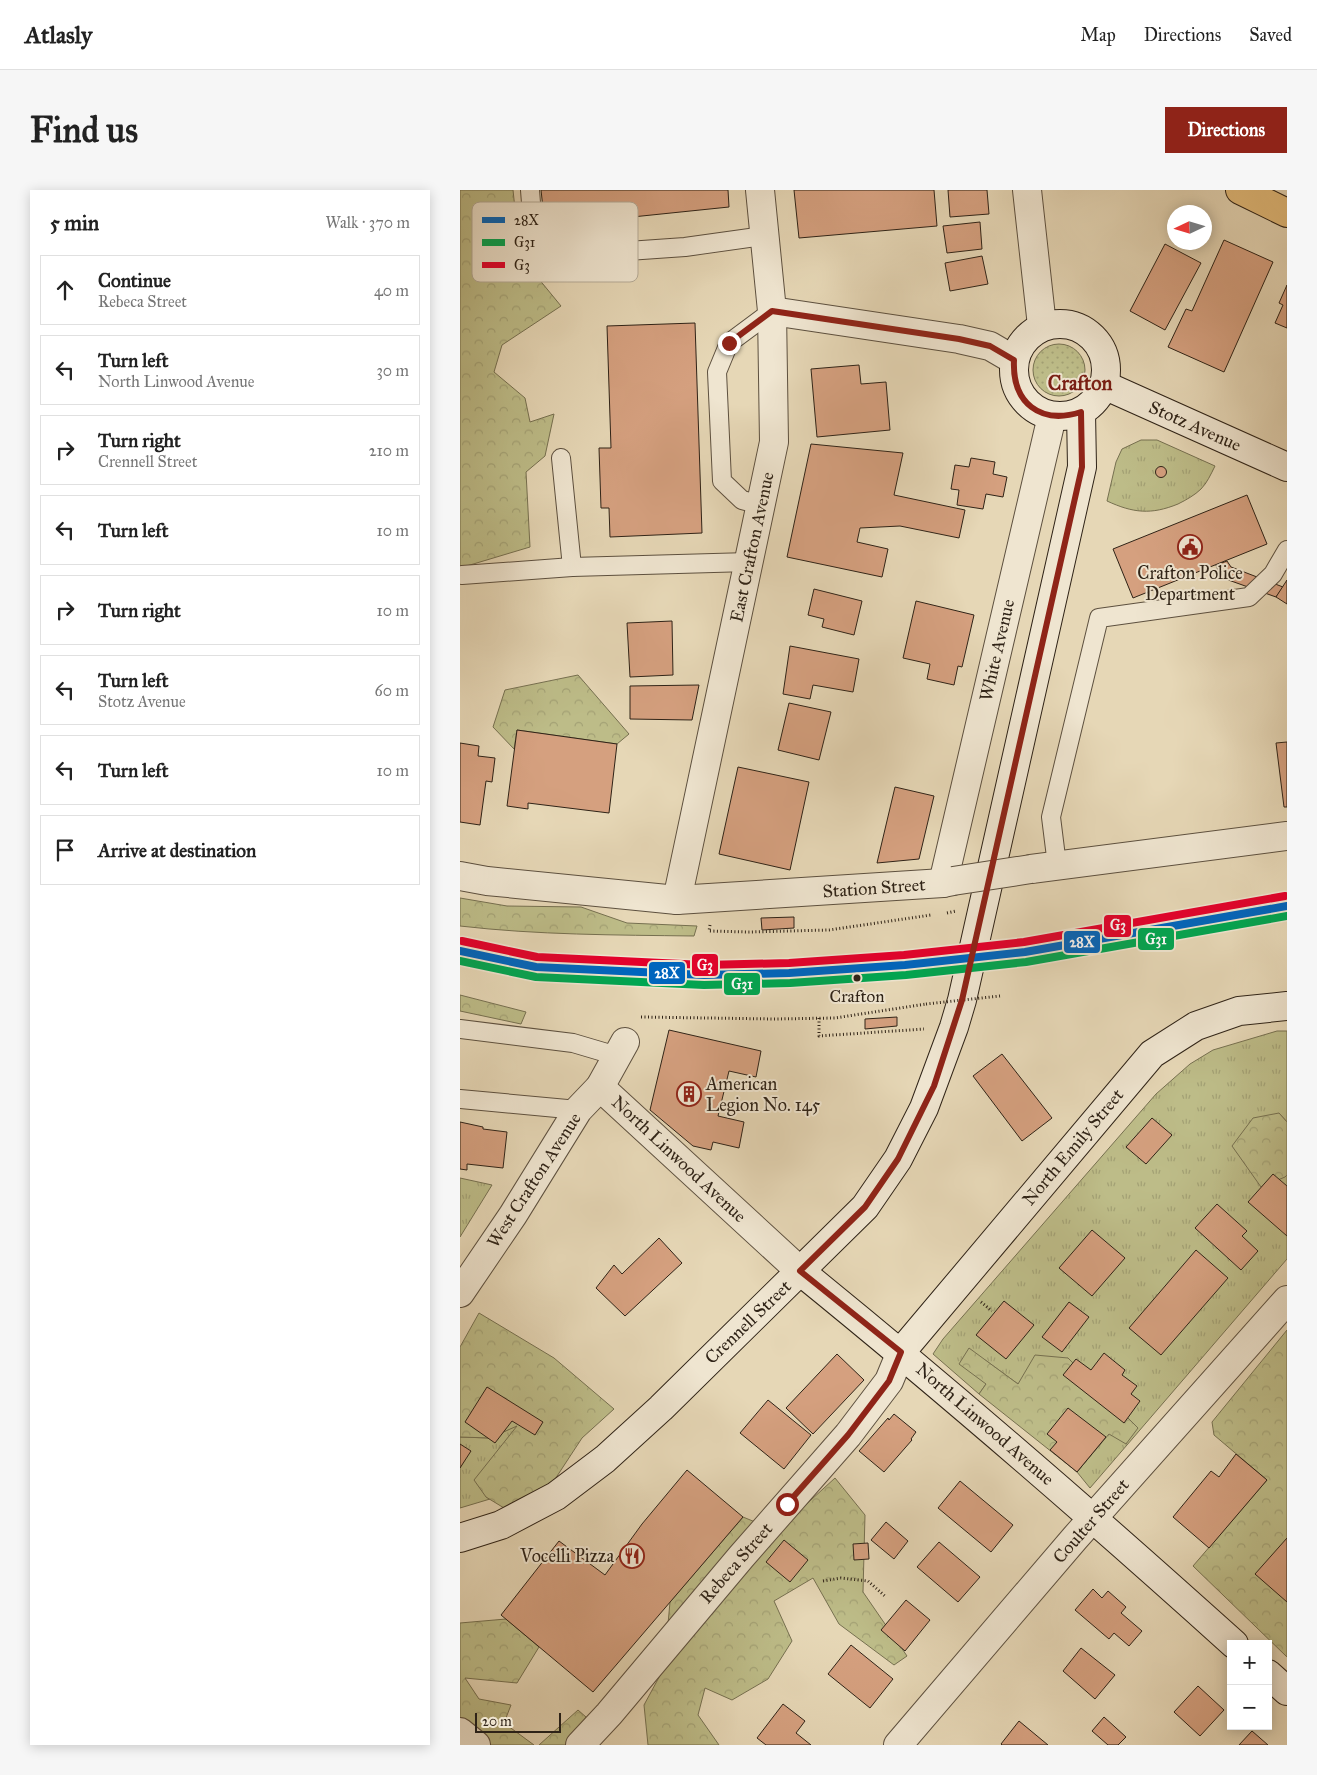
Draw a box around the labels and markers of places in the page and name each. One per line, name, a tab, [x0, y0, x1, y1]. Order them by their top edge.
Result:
public building icon: Crafton Police Department	[1177, 534, 1203, 560]
place label: Crafton Police Department	[1137, 562, 1243, 605]
marker: Crafton	[852, 973, 862, 983]
place label: Crafton	[830, 986, 884, 1007]
place label: American Legion No. 145	[705, 1073, 821, 1117]
building icon: American Legion No. 145	[676, 1081, 702, 1107]
restaurant icon: Vocelli Pizza	[619, 1543, 645, 1569]
place label: Vocelli Pizza	[519, 1545, 614, 1567]

